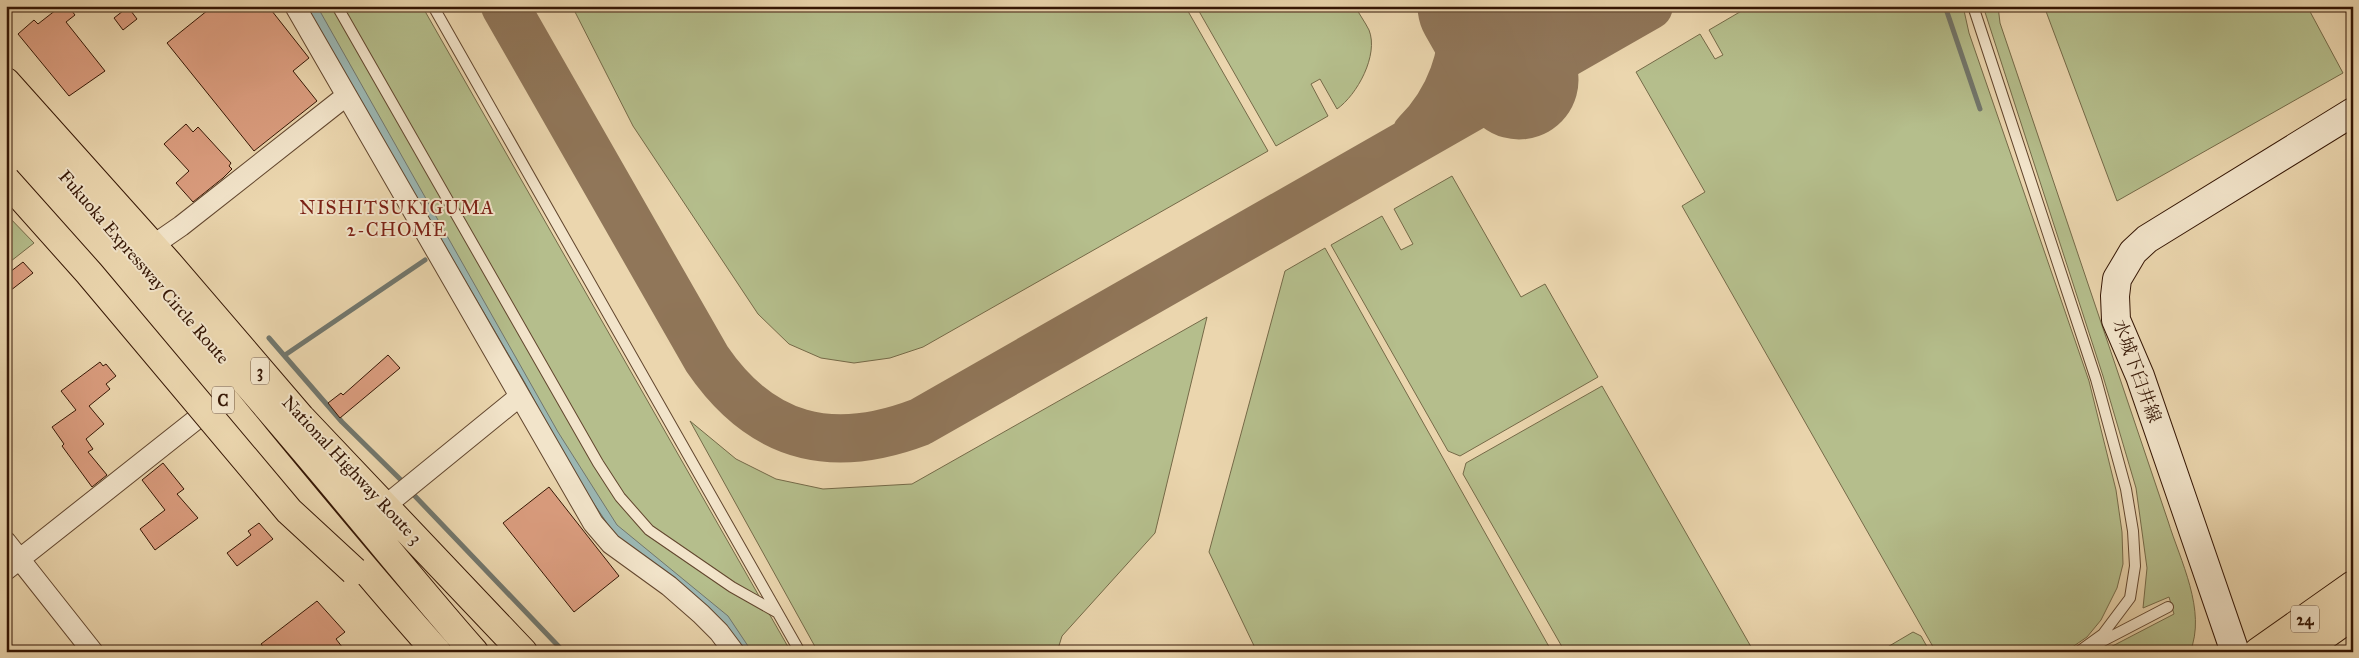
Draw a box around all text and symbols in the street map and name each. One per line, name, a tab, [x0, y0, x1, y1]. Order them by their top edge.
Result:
street label: Fukuoka Expressway Circle Route	[54, 166, 234, 368]
district label: NISHITSUKIGUMA 2-CHOME	[299, 196, 495, 241]
street label: 水城下臼井線	[2108, 316, 2166, 426]
road number: 3	[251, 358, 269, 384]
road number: C	[212, 386, 234, 414]
street label: National Highway Route 3	[277, 391, 427, 550]
road number: 24	[2291, 606, 2319, 632]

